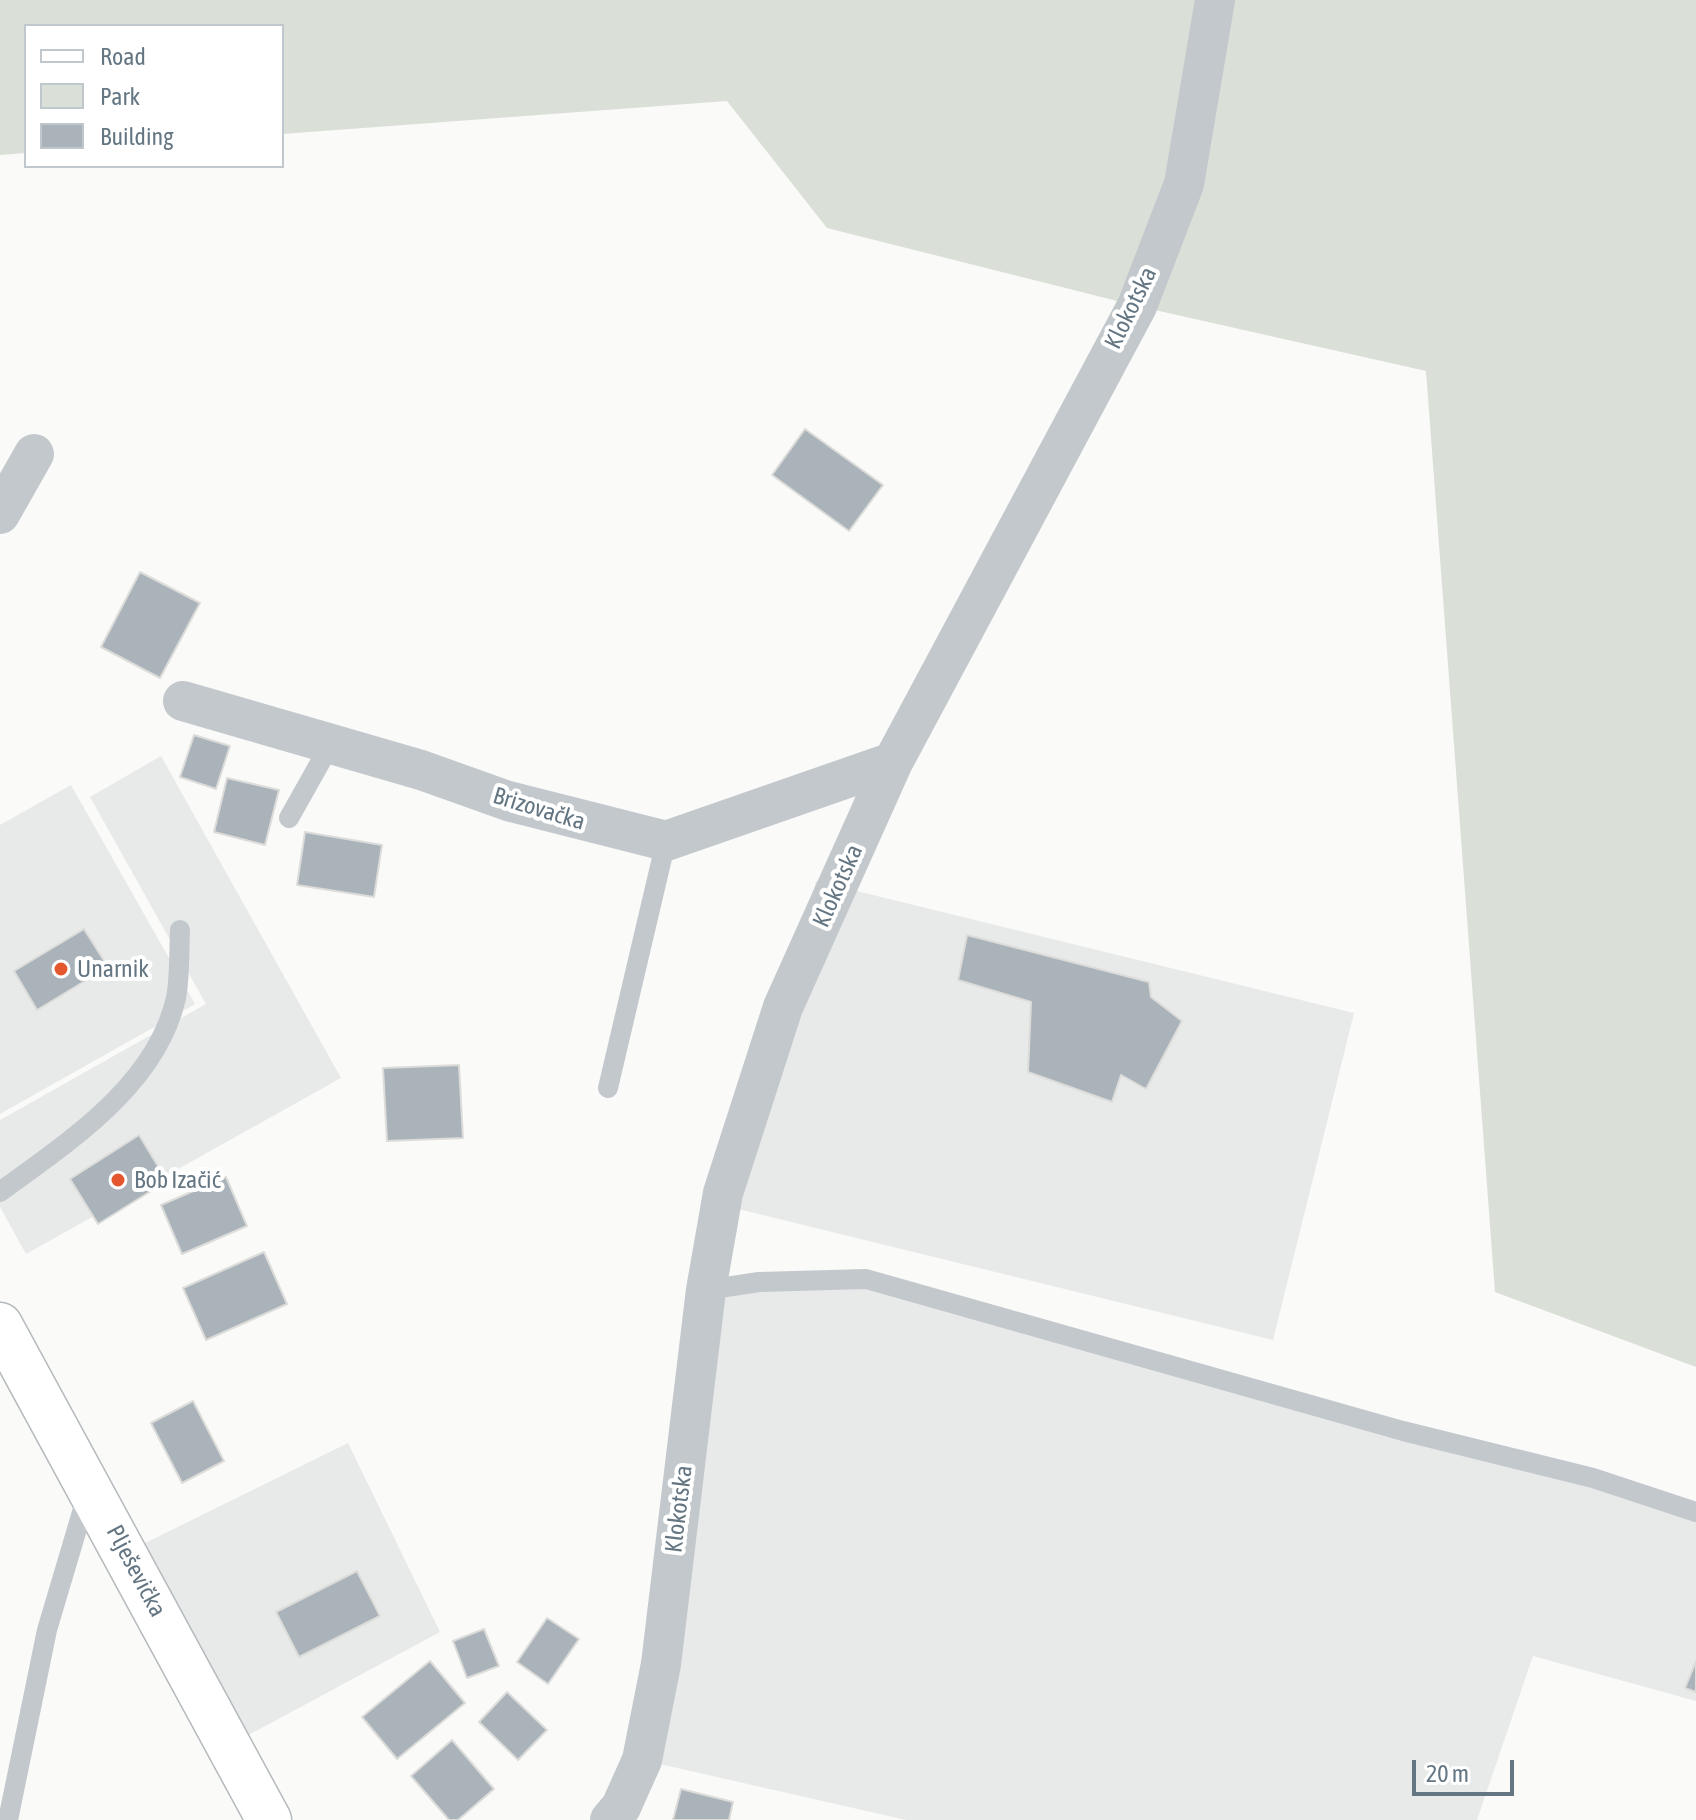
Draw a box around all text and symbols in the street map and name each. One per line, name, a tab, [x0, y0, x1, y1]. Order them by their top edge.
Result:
legend	[24, 24, 284, 168]
text: Road	[100, 43, 146, 70]
text: Park	[100, 83, 140, 110]
text: Building	[100, 123, 173, 150]
street label: Klokotska	[1099, 262, 1163, 354]
street label: Brizovačka	[489, 781, 589, 837]
street label: Klokotska	[807, 840, 869, 932]
place label: Unarnik	[77, 955, 149, 983]
marker: Unarnik	[52, 960, 70, 978]
place label: Bob Izačić	[134, 1166, 221, 1194]
marker: Bob Izačić	[109, 1171, 127, 1189]
street label: Klokotska	[659, 1464, 699, 1554]
street label: Plješevička	[100, 1520, 172, 1622]
scale bar	[1416, 1744, 1518, 1794]
text: 20 m	[1426, 1760, 1469, 1787]

